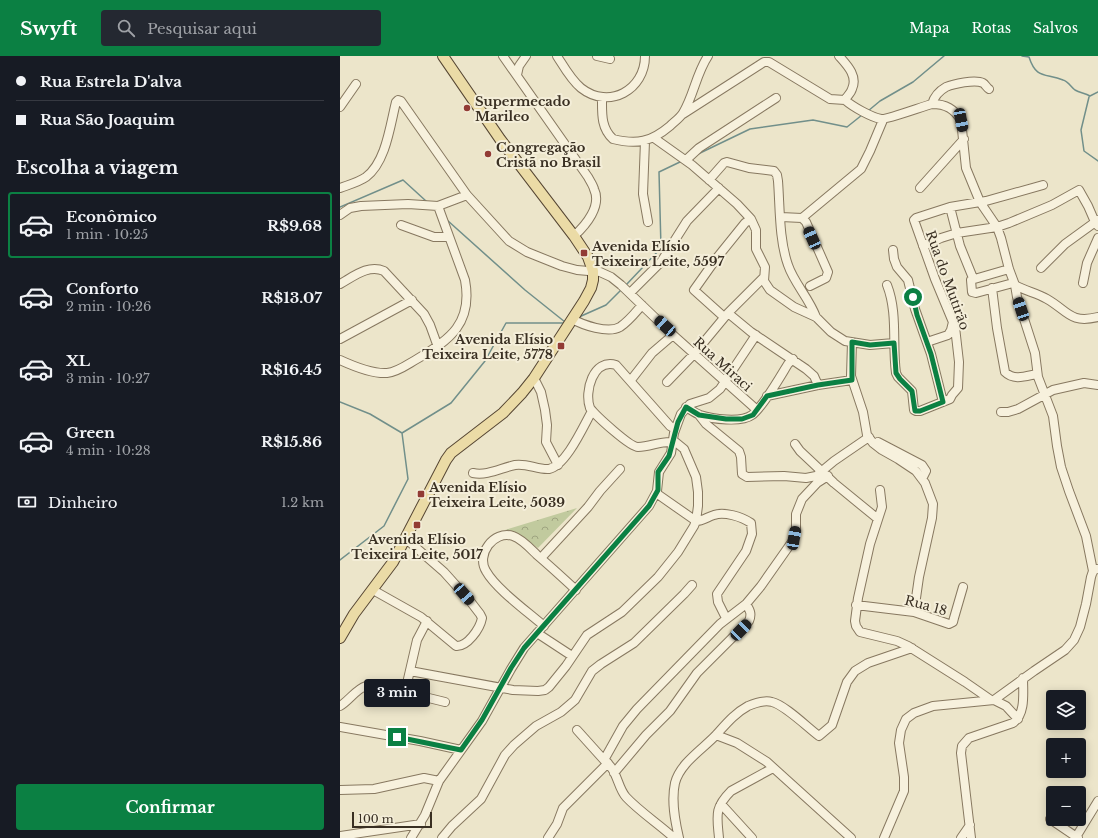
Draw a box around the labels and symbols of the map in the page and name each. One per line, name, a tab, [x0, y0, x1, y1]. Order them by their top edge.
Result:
place label: Supermecado Marileo	[475, 93, 571, 125]
marker: Supermecado Marileo	[462, 103, 472, 113]
car	[953, 107, 969, 133]
place label: Congregação Cristã no Brasil	[496, 139, 601, 171]
marker: Congregação Cristã no Brasil	[483, 149, 493, 159]
car	[802, 225, 822, 251]
street label: Rua do Mutirão	[922, 228, 973, 332]
place label: Avenida Elísio Teixeira Leite, 5597	[591, 238, 725, 270]
marker: Avenida Elísio Teixeira Leite, 5597	[579, 248, 589, 258]
route start	[904, 288, 922, 306]
car	[1012, 296, 1030, 322]
car	[652, 314, 678, 338]
place label: Avenida Elísio Teixeira Leite, 5778	[422, 331, 553, 363]
street label: Rua Miraci	[690, 334, 756, 396]
marker: Avenida Elísio Teixeira Leite, 5778	[556, 341, 566, 351]
place label: Avenida Elísio Teixeira Leite, 5039	[428, 479, 565, 511]
marker: Avenida Elísio Teixeira Leite, 5039	[416, 489, 426, 499]
marker: Avenida Elísio Teixeira Leite, 5017	[412, 520, 422, 530]
car	[786, 525, 802, 551]
place label: Avenida Elísio Teixeira Leite, 5017	[351, 531, 483, 563]
car	[452, 581, 476, 607]
street label: Rua 18	[903, 592, 949, 619]
car	[728, 617, 754, 643]
callout: 3 min	[364, 679, 430, 707]
route end	[388, 728, 406, 746]
scale bar	[352, 810, 432, 829]

